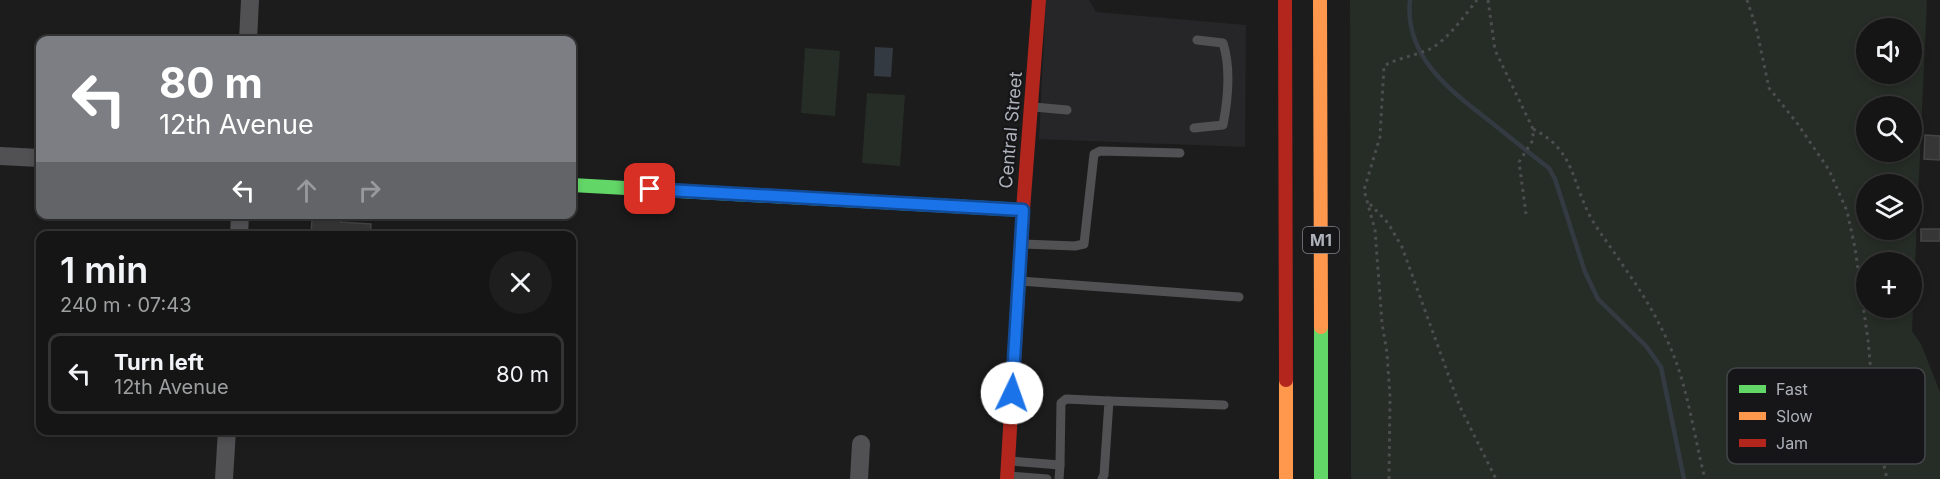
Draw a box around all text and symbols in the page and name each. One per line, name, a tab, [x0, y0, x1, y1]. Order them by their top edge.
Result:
map controls	[1856, 18, 1922, 318]
button: sound	[1856, 18, 1922, 84]
text: 80 m	[159, 57, 263, 108]
icon: left	[60, 60, 138, 138]
street label: Central Street	[995, 71, 1026, 189]
button: search	[1856, 96, 1922, 162]
text: 12th Avenue	[159, 108, 314, 141]
pin	[624, 163, 675, 214]
icon: arrive	[633, 172, 666, 205]
icon: left	[227, 174, 260, 207]
icon: ahead	[290, 174, 323, 207]
icon: right	[353, 174, 386, 207]
button: layers	[1856, 174, 1922, 240]
road number: M1	[1303, 227, 1339, 253]
text: 1 min	[60, 248, 148, 292]
button: close	[489, 251, 552, 314]
button: +	[1856, 252, 1922, 318]
text: 240 m · 07:43	[60, 293, 191, 317]
text: Turn left	[114, 349, 204, 375]
icon: left	[63, 357, 96, 390]
text: 80 m	[496, 361, 549, 387]
position arrow	[980, 361, 1044, 425]
legend	[1727, 368, 1925, 464]
text: 12th Avenue	[114, 375, 229, 399]
text: Fast	[1776, 379, 1808, 399]
text: Slow	[1776, 406, 1813, 426]
text: Jam	[1776, 433, 1808, 453]

